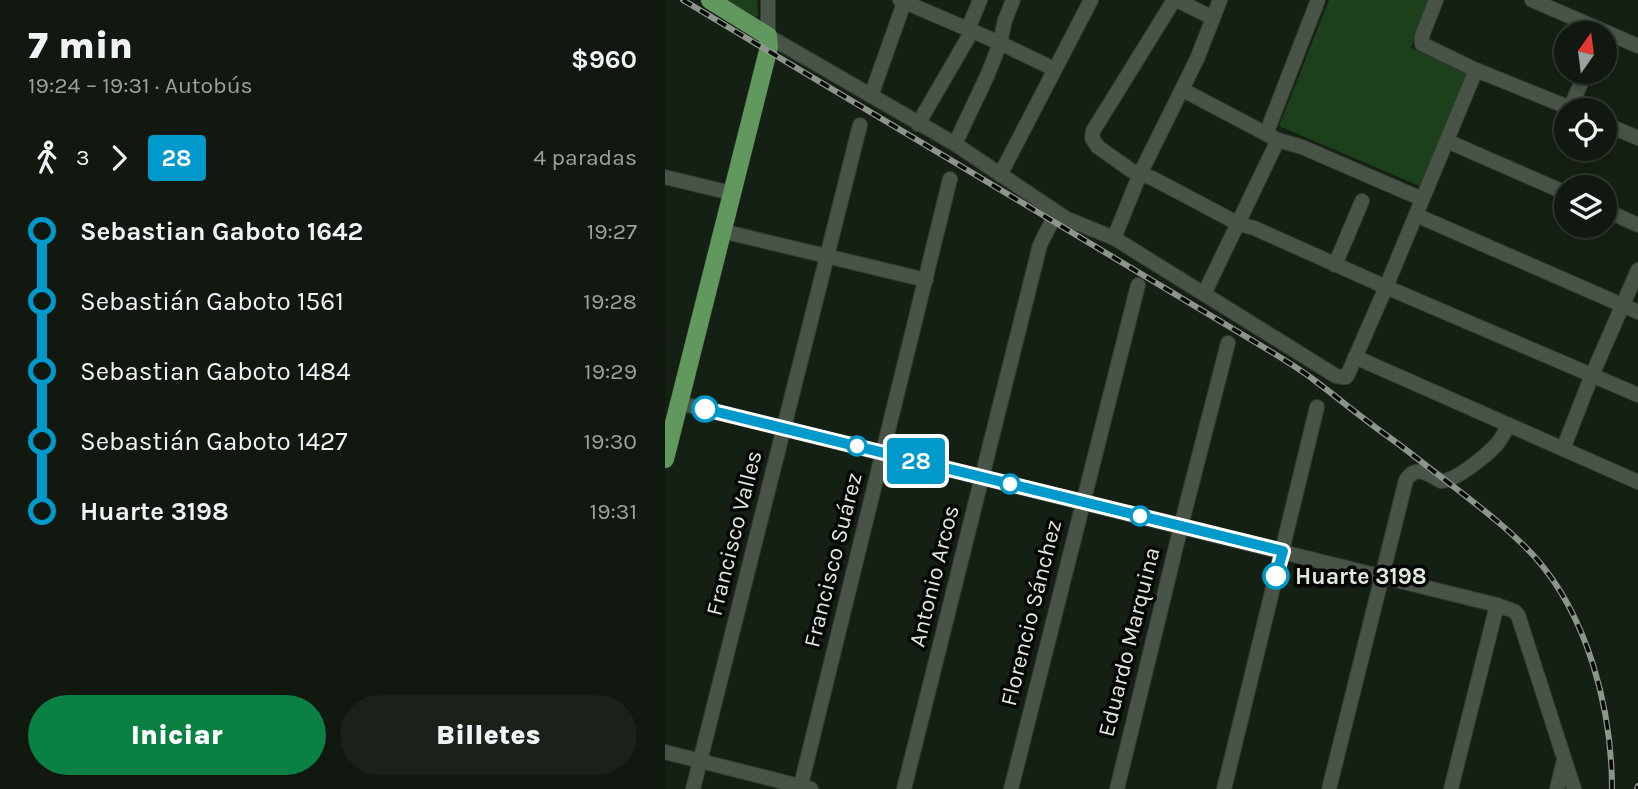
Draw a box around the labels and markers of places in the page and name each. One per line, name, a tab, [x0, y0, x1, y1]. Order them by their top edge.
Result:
unlabelled marker	[692, 396, 718, 422]
unlabelled marker	[847, 436, 867, 456]
unlabelled marker	[1000, 474, 1020, 494]
unlabelled marker	[1130, 506, 1150, 526]
marker: Huarte 3198	[1263, 563, 1289, 589]
place label: Huarte 3198	[1295, 563, 1427, 590]

